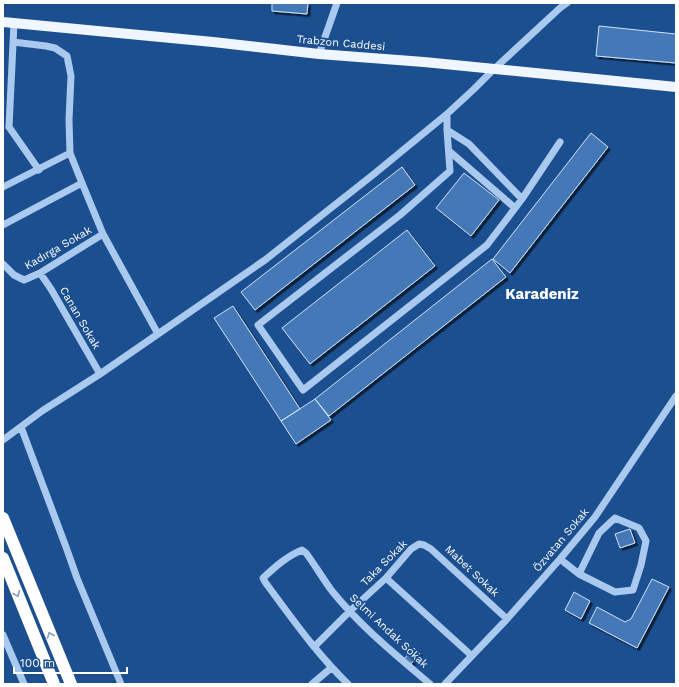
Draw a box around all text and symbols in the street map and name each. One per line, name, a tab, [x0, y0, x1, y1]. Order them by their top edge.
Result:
street label: Trabzon Caddesi	[296, 33, 386, 53]
street label: Kadırga Sokak	[22, 224, 94, 272]
street label: Canan Sokak	[57, 285, 103, 351]
district label: Karadeniz	[505, 285, 579, 303]
street label: Özvatan Sokak	[530, 505, 591, 575]
street label: Taka Sokak	[358, 537, 410, 589]
street label: Mabet Sokak	[442, 543, 502, 599]
one-way arrow	[13, 591, 21, 598]
street label: Selmi Andak Sokak	[347, 591, 431, 671]
one-way arrow	[47, 632, 55, 639]
scale bar	[14, 649, 127, 675]
text: 100 m	[20, 656, 55, 670]

